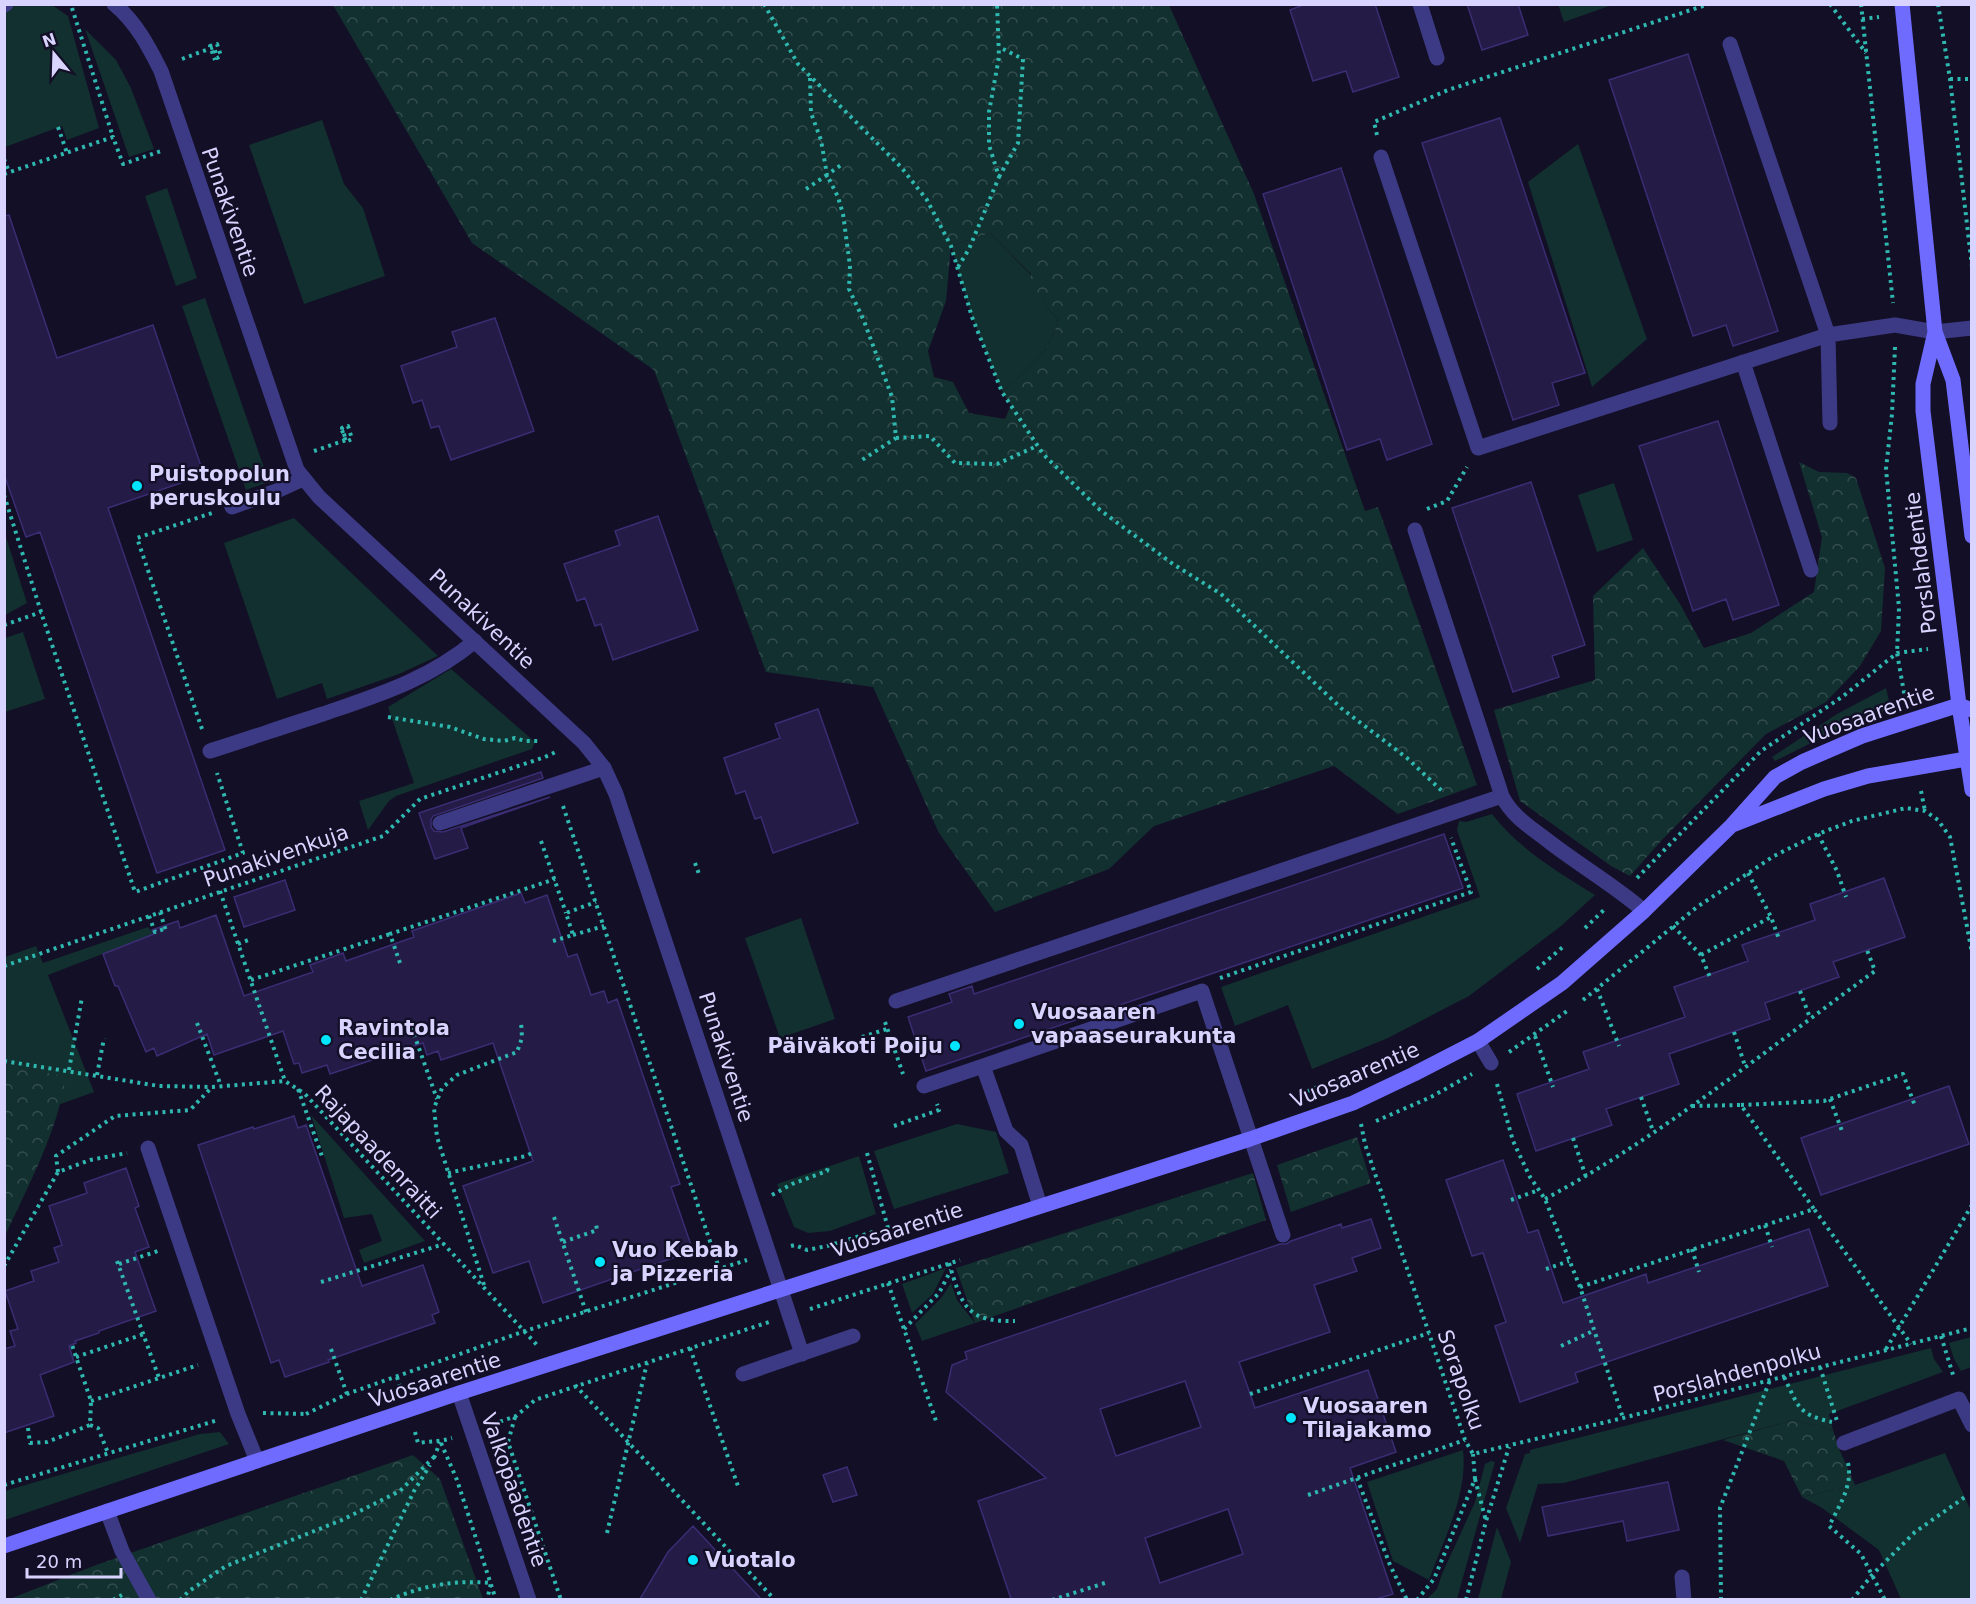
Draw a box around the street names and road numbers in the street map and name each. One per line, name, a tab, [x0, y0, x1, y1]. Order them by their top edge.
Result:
street label: Punakiventie	[197, 144, 263, 280]
street label: Porslahdentie	[1900, 491, 1942, 635]
street label: Punakiventie	[424, 564, 540, 674]
street label: Vuosaarentie	[1800, 680, 1938, 750]
street label: Punakivenkuja	[200, 820, 352, 892]
street label: Punakiventie	[694, 989, 758, 1125]
street label: Vuosaarentie	[1287, 1037, 1423, 1113]
street label: Rajapaadenraitti	[310, 1080, 446, 1224]
street label: Vuosaarentie	[828, 1197, 966, 1263]
street label: Sorapolku	[1433, 1327, 1489, 1433]
street label: Porslahdenpolku	[1650, 1339, 1824, 1407]
street label: Vuosaarentie	[366, 1347, 504, 1413]
street label: Valkopaadentie	[476, 1410, 552, 1570]

